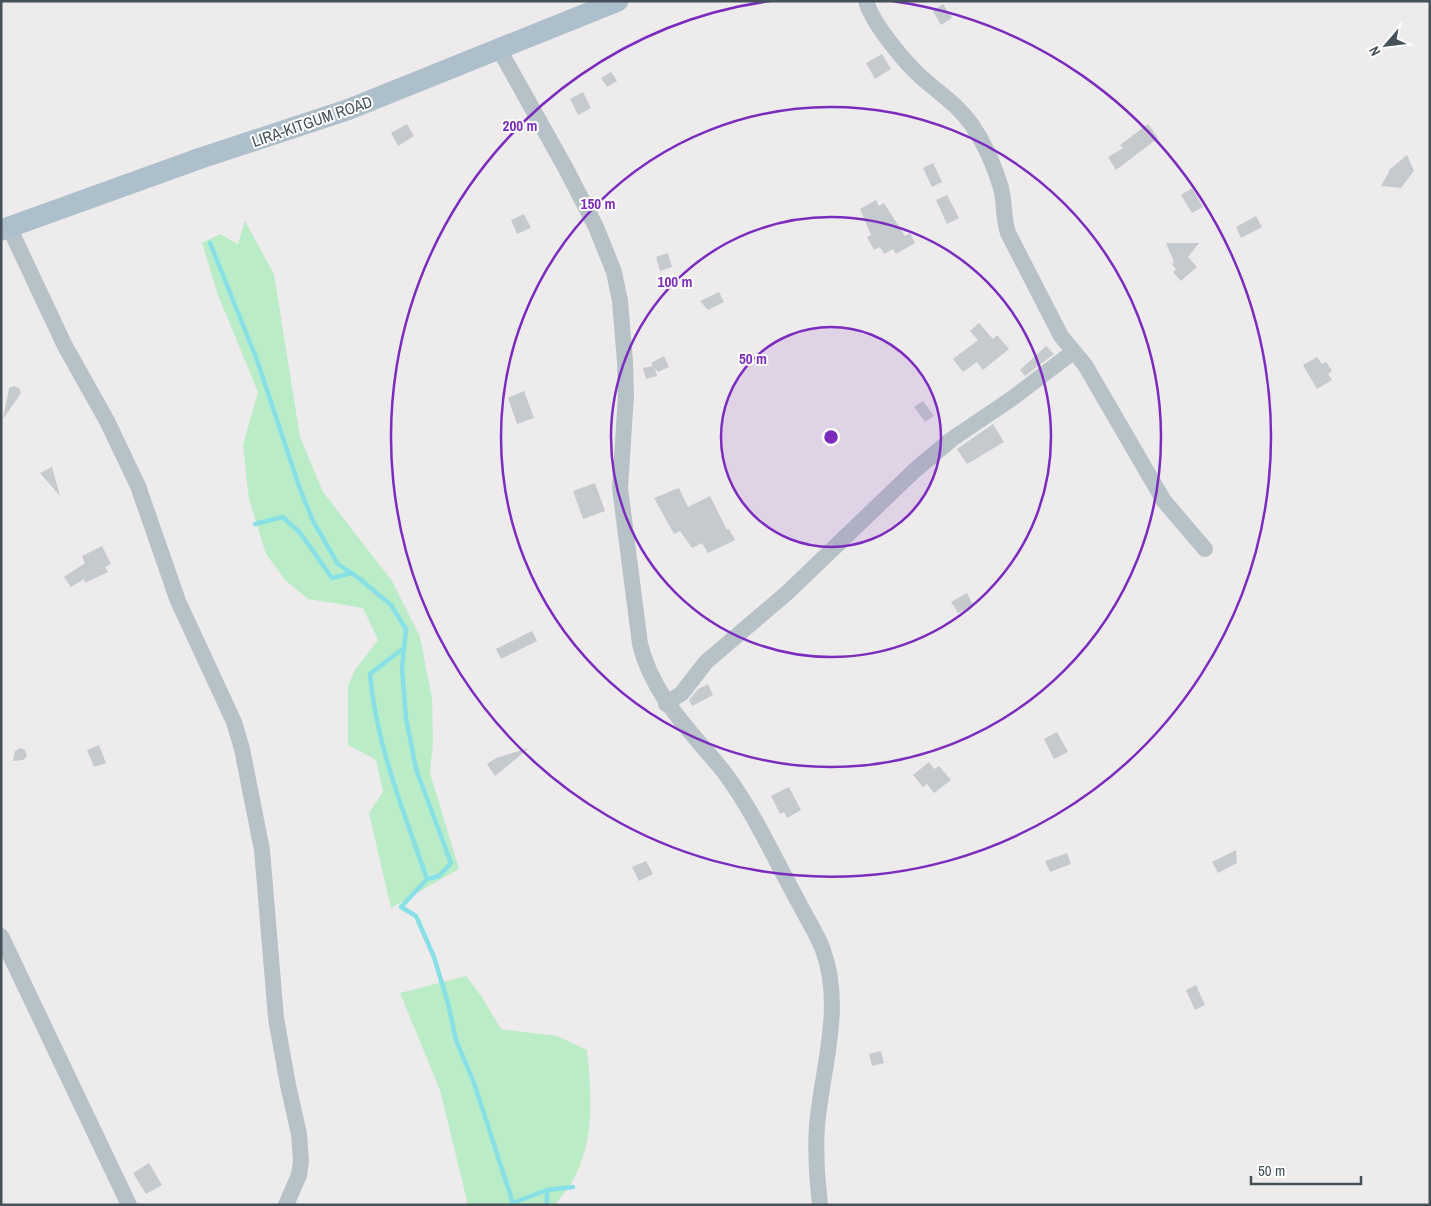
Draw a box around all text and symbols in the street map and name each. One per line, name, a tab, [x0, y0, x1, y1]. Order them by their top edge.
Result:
north arrow	[1361, 20, 1411, 70]
text: N	[1365, 43, 1384, 59]
street label: LIRA-KITGUM ROAD	[249, 90, 375, 152]
text: 200 m	[503, 115, 537, 136]
text: 150 m	[581, 193, 615, 214]
text: 100 m	[658, 271, 692, 292]
text: 50 m	[739, 348, 767, 369]
centre of rings	[822, 428, 840, 446]
scale bar	[1251, 1154, 1361, 1186]
text: 50 m	[1258, 1160, 1285, 1181]

